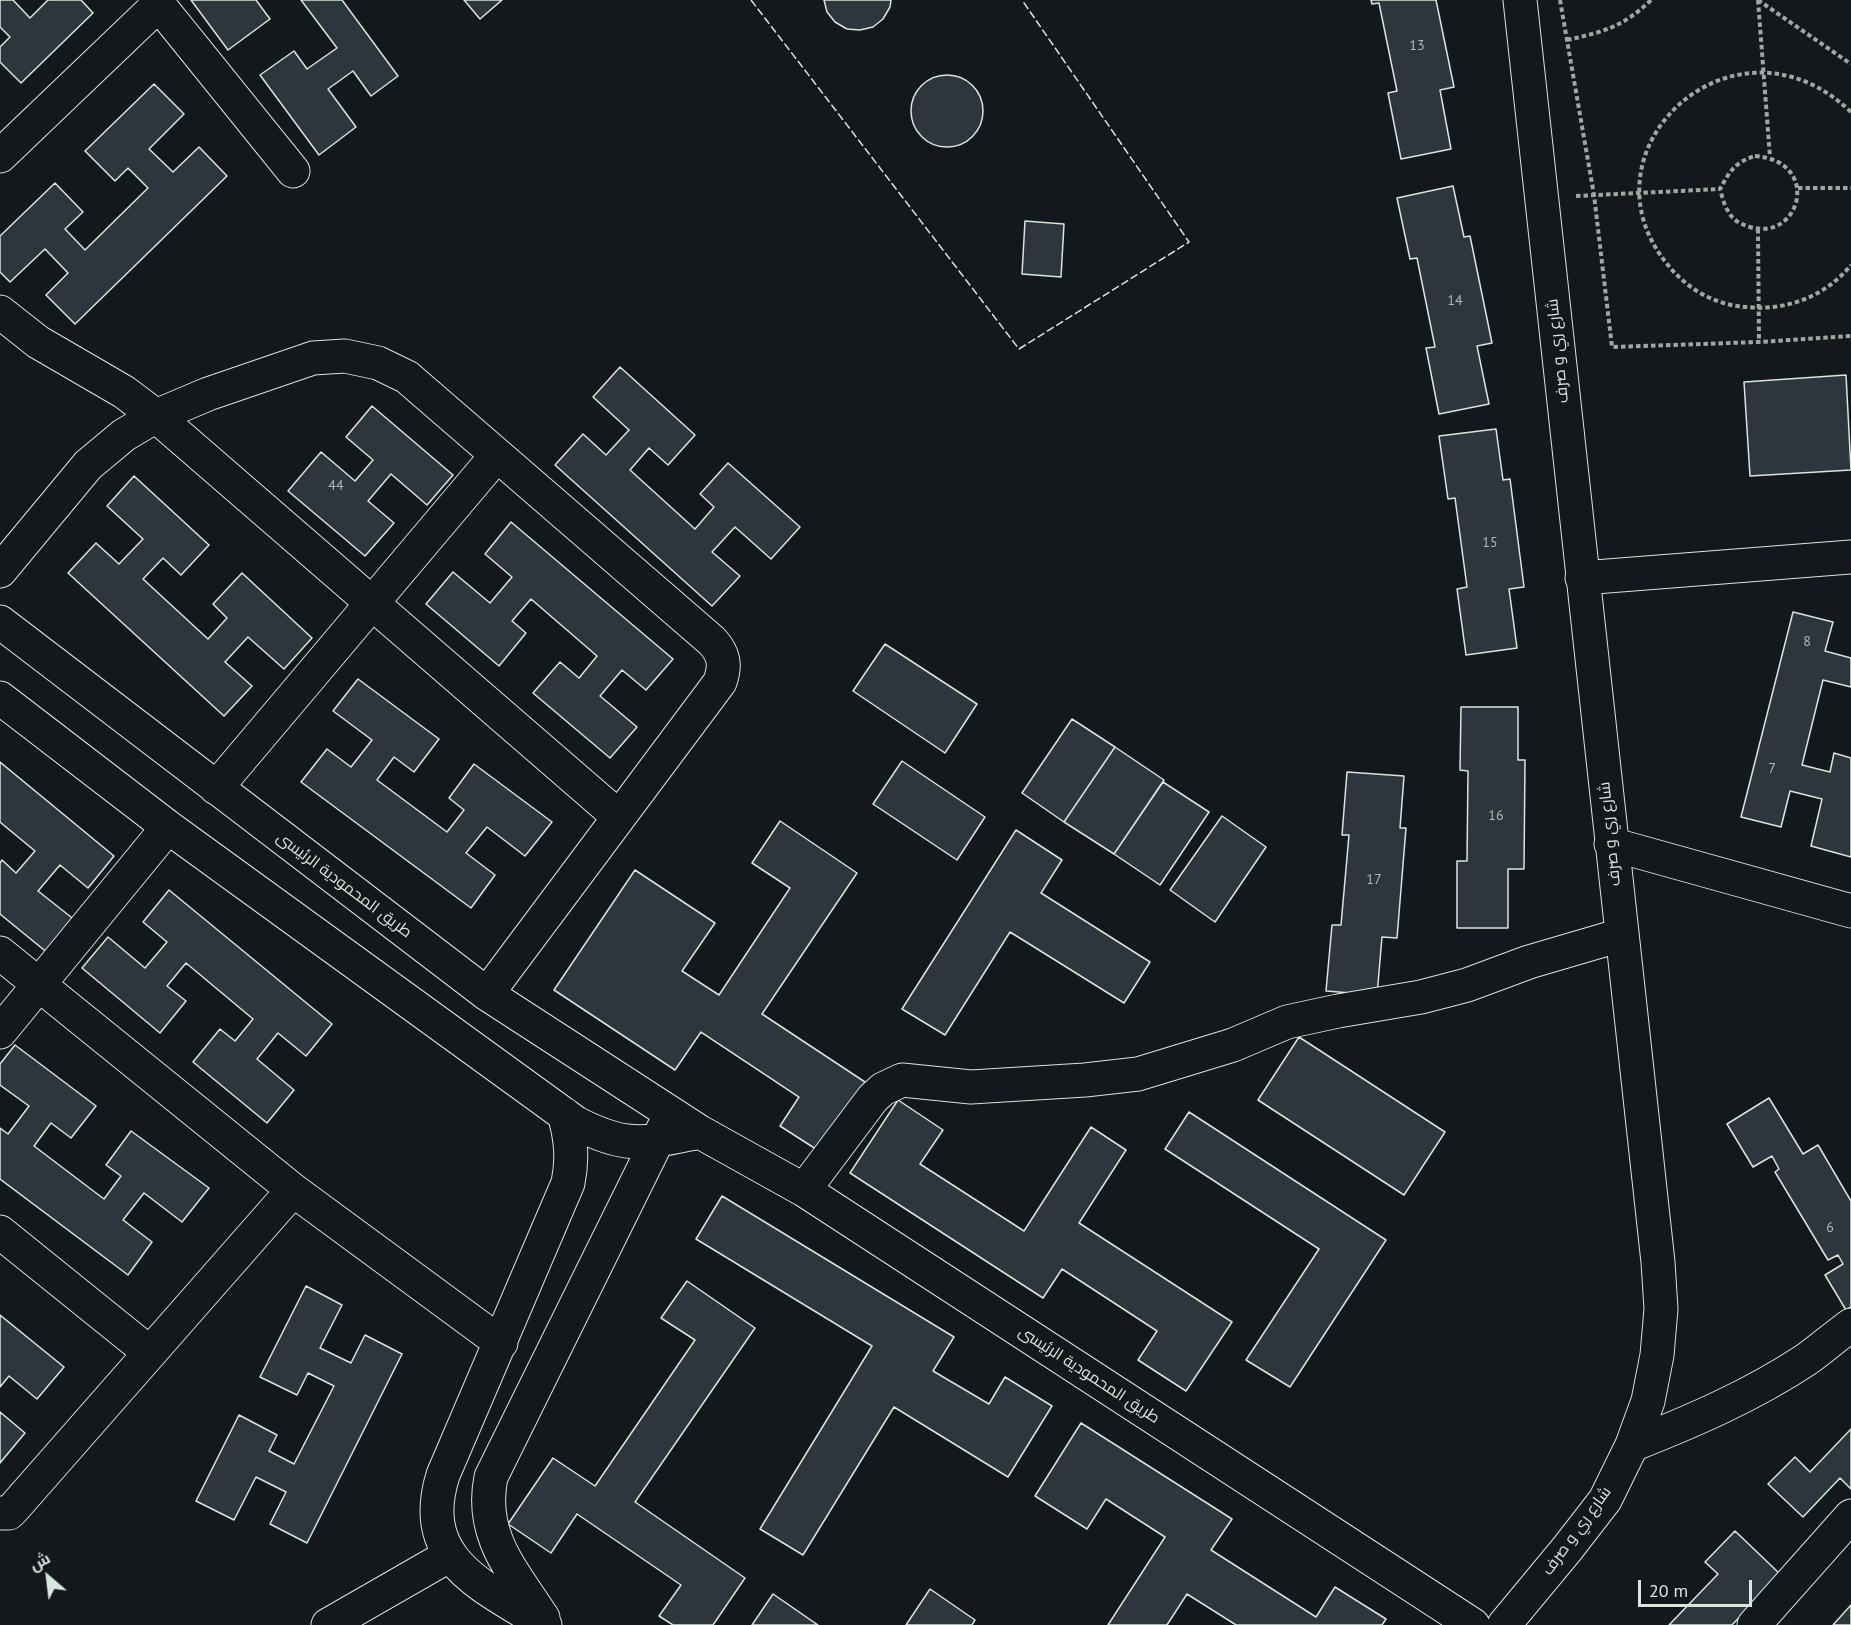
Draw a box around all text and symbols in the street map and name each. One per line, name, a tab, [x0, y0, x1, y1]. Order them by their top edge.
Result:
house number: 13	[1409, 38, 1425, 54]
house number: 14	[1447, 293, 1463, 309]
street label: شارع ري و صرف	[1543, 298, 1573, 404]
house number: 44	[328, 478, 344, 494]
house number: 15	[1482, 535, 1498, 551]
house number: 8	[1803, 634, 1811, 650]
house number: 7	[1768, 761, 1776, 777]
street label: شارع ري و صرف	[1595, 781, 1625, 887]
house number: 16	[1488, 808, 1504, 824]
street label: طريق المحمودية الرئيسى	[273, 828, 415, 942]
house number: 17	[1366, 872, 1382, 888]
house number: 6	[1826, 1220, 1834, 1236]
street label: طريق المحمودية الرئيسى	[1015, 1322, 1163, 1428]
street label: شارع ري و صرف	[1538, 1483, 1616, 1579]
north arrow	[18, 1547, 78, 1607]
text: ش	[26, 1547, 53, 1575]
scale bar	[1641, 1568, 1755, 1606]
text: 20 m	[1649, 1579, 1688, 1602]

